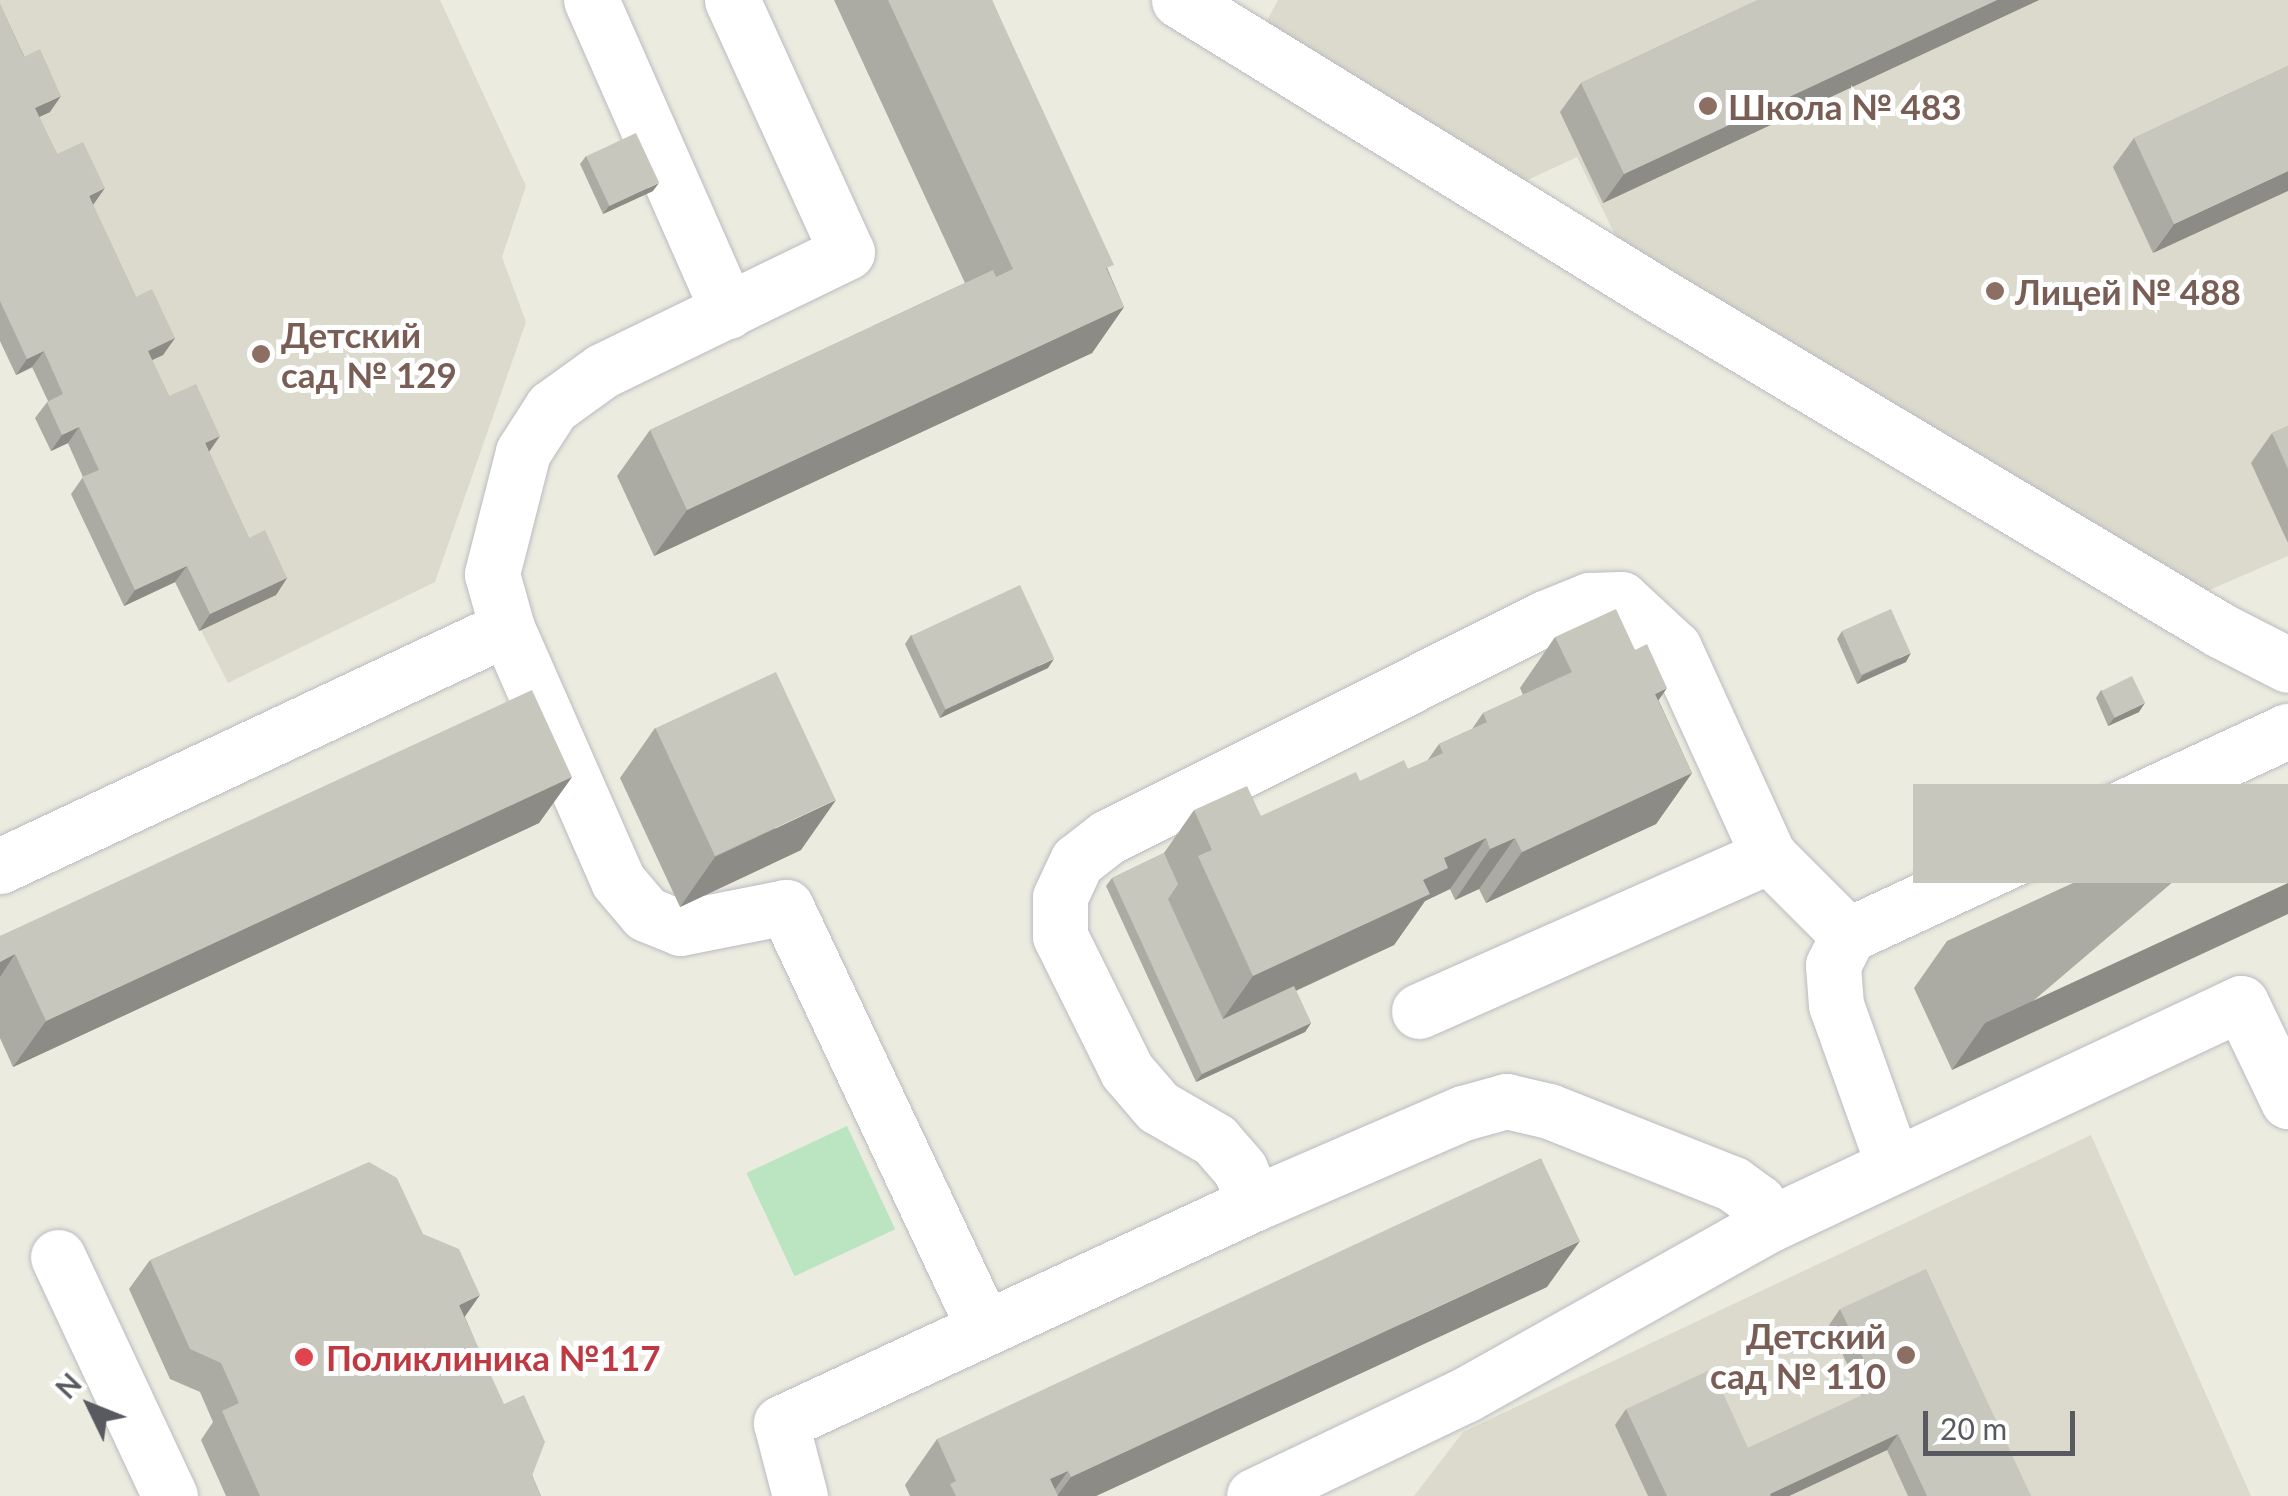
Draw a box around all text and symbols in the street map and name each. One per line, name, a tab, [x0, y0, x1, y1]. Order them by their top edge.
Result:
place label: Школа № 483	[1728, 85, 1962, 127]
marker: Школа № 483	[1697, 95, 1719, 117]
place label: Лицей № 488	[2015, 270, 2241, 312]
marker: Лицей № 488	[1984, 280, 2006, 302]
place label: Детский сад № 129	[281, 313, 457, 395]
marker: Детский сад № 129	[250, 343, 272, 365]
place label: Детский сад № 110	[1710, 1314, 1886, 1396]
place label: Поликлиника №117	[326, 1336, 661, 1378]
marker: Поликлиника №117	[291, 1344, 317, 1370]
marker: Детский сад № 110	[1895, 1344, 1917, 1366]
north arrow	[40, 1356, 140, 1456]
text: N	[48, 1366, 88, 1405]
scale bar	[1928, 1391, 2080, 1453]
text: 20 m	[1940, 1410, 2007, 1446]

